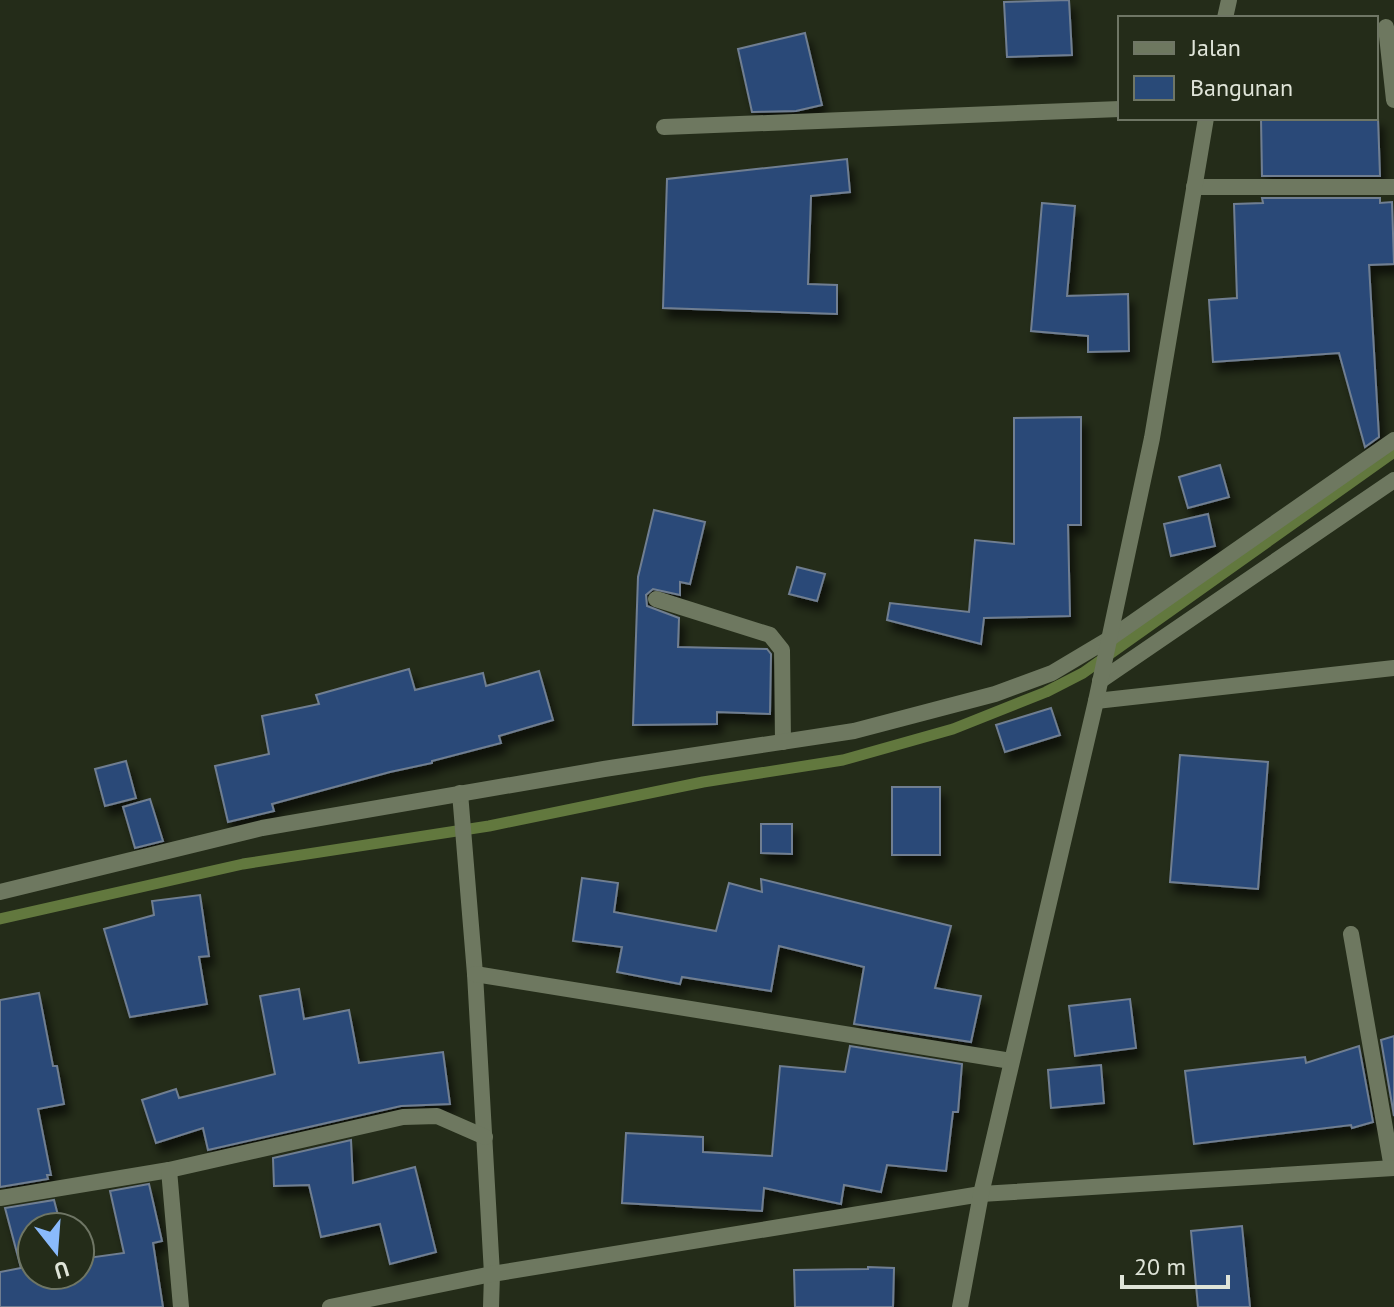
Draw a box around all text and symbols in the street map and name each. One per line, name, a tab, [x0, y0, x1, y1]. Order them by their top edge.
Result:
legend	[1118, 16, 1378, 120]
text: Jalan	[1189, 32, 1241, 63]
text: Bangunan	[1190, 72, 1293, 103]
north arrow	[16, 1211, 96, 1291]
scale bar	[1122, 1239, 1228, 1289]
text: 20 m	[1134, 1251, 1186, 1282]
text: U	[51, 1255, 73, 1286]

